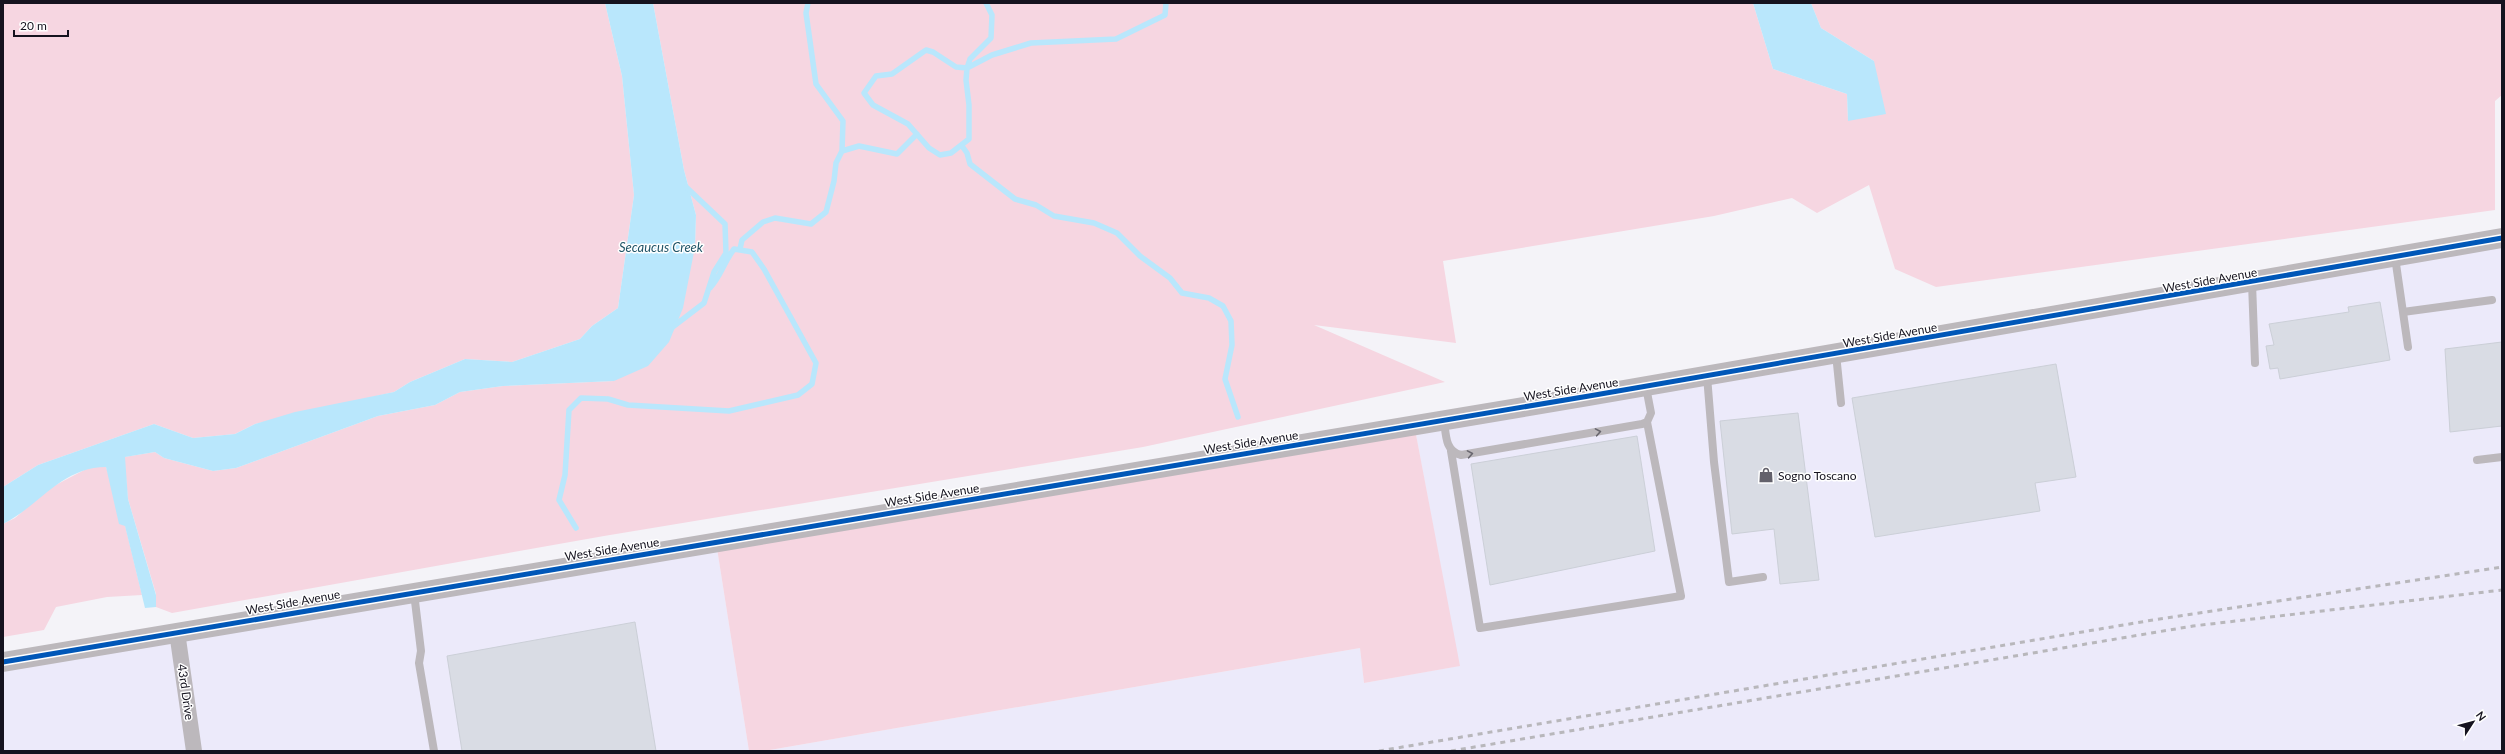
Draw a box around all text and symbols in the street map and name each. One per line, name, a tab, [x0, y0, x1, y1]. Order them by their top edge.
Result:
scale bar	[14, 12, 68, 38]
text: 20 m	[20, 18, 47, 33]
water label: Secaucus Creek	[619, 239, 704, 255]
street label: West Side Avenue	[2162, 264, 2258, 296]
street label: West Side Avenue	[1842, 319, 1938, 351]
street label: West Side Avenue	[1523, 374, 1619, 404]
street label: West Side Avenue	[1203, 427, 1299, 457]
one-way arrow	[1595, 428, 1602, 437]
one-way arrow	[1467, 450, 1473, 459]
shop icon: Sogno Toscano	[1757, 466, 1775, 484]
place label: Sogno Toscano	[1778, 468, 1857, 483]
street label: West Side Avenue	[884, 480, 980, 510]
street label: West Side Avenue	[564, 534, 660, 564]
street label: West Side Avenue	[245, 586, 341, 618]
street label: 43rd Drive	[175, 663, 197, 721]
north arrow	[2453, 702, 2493, 742]
text: N	[2474, 709, 2489, 723]

